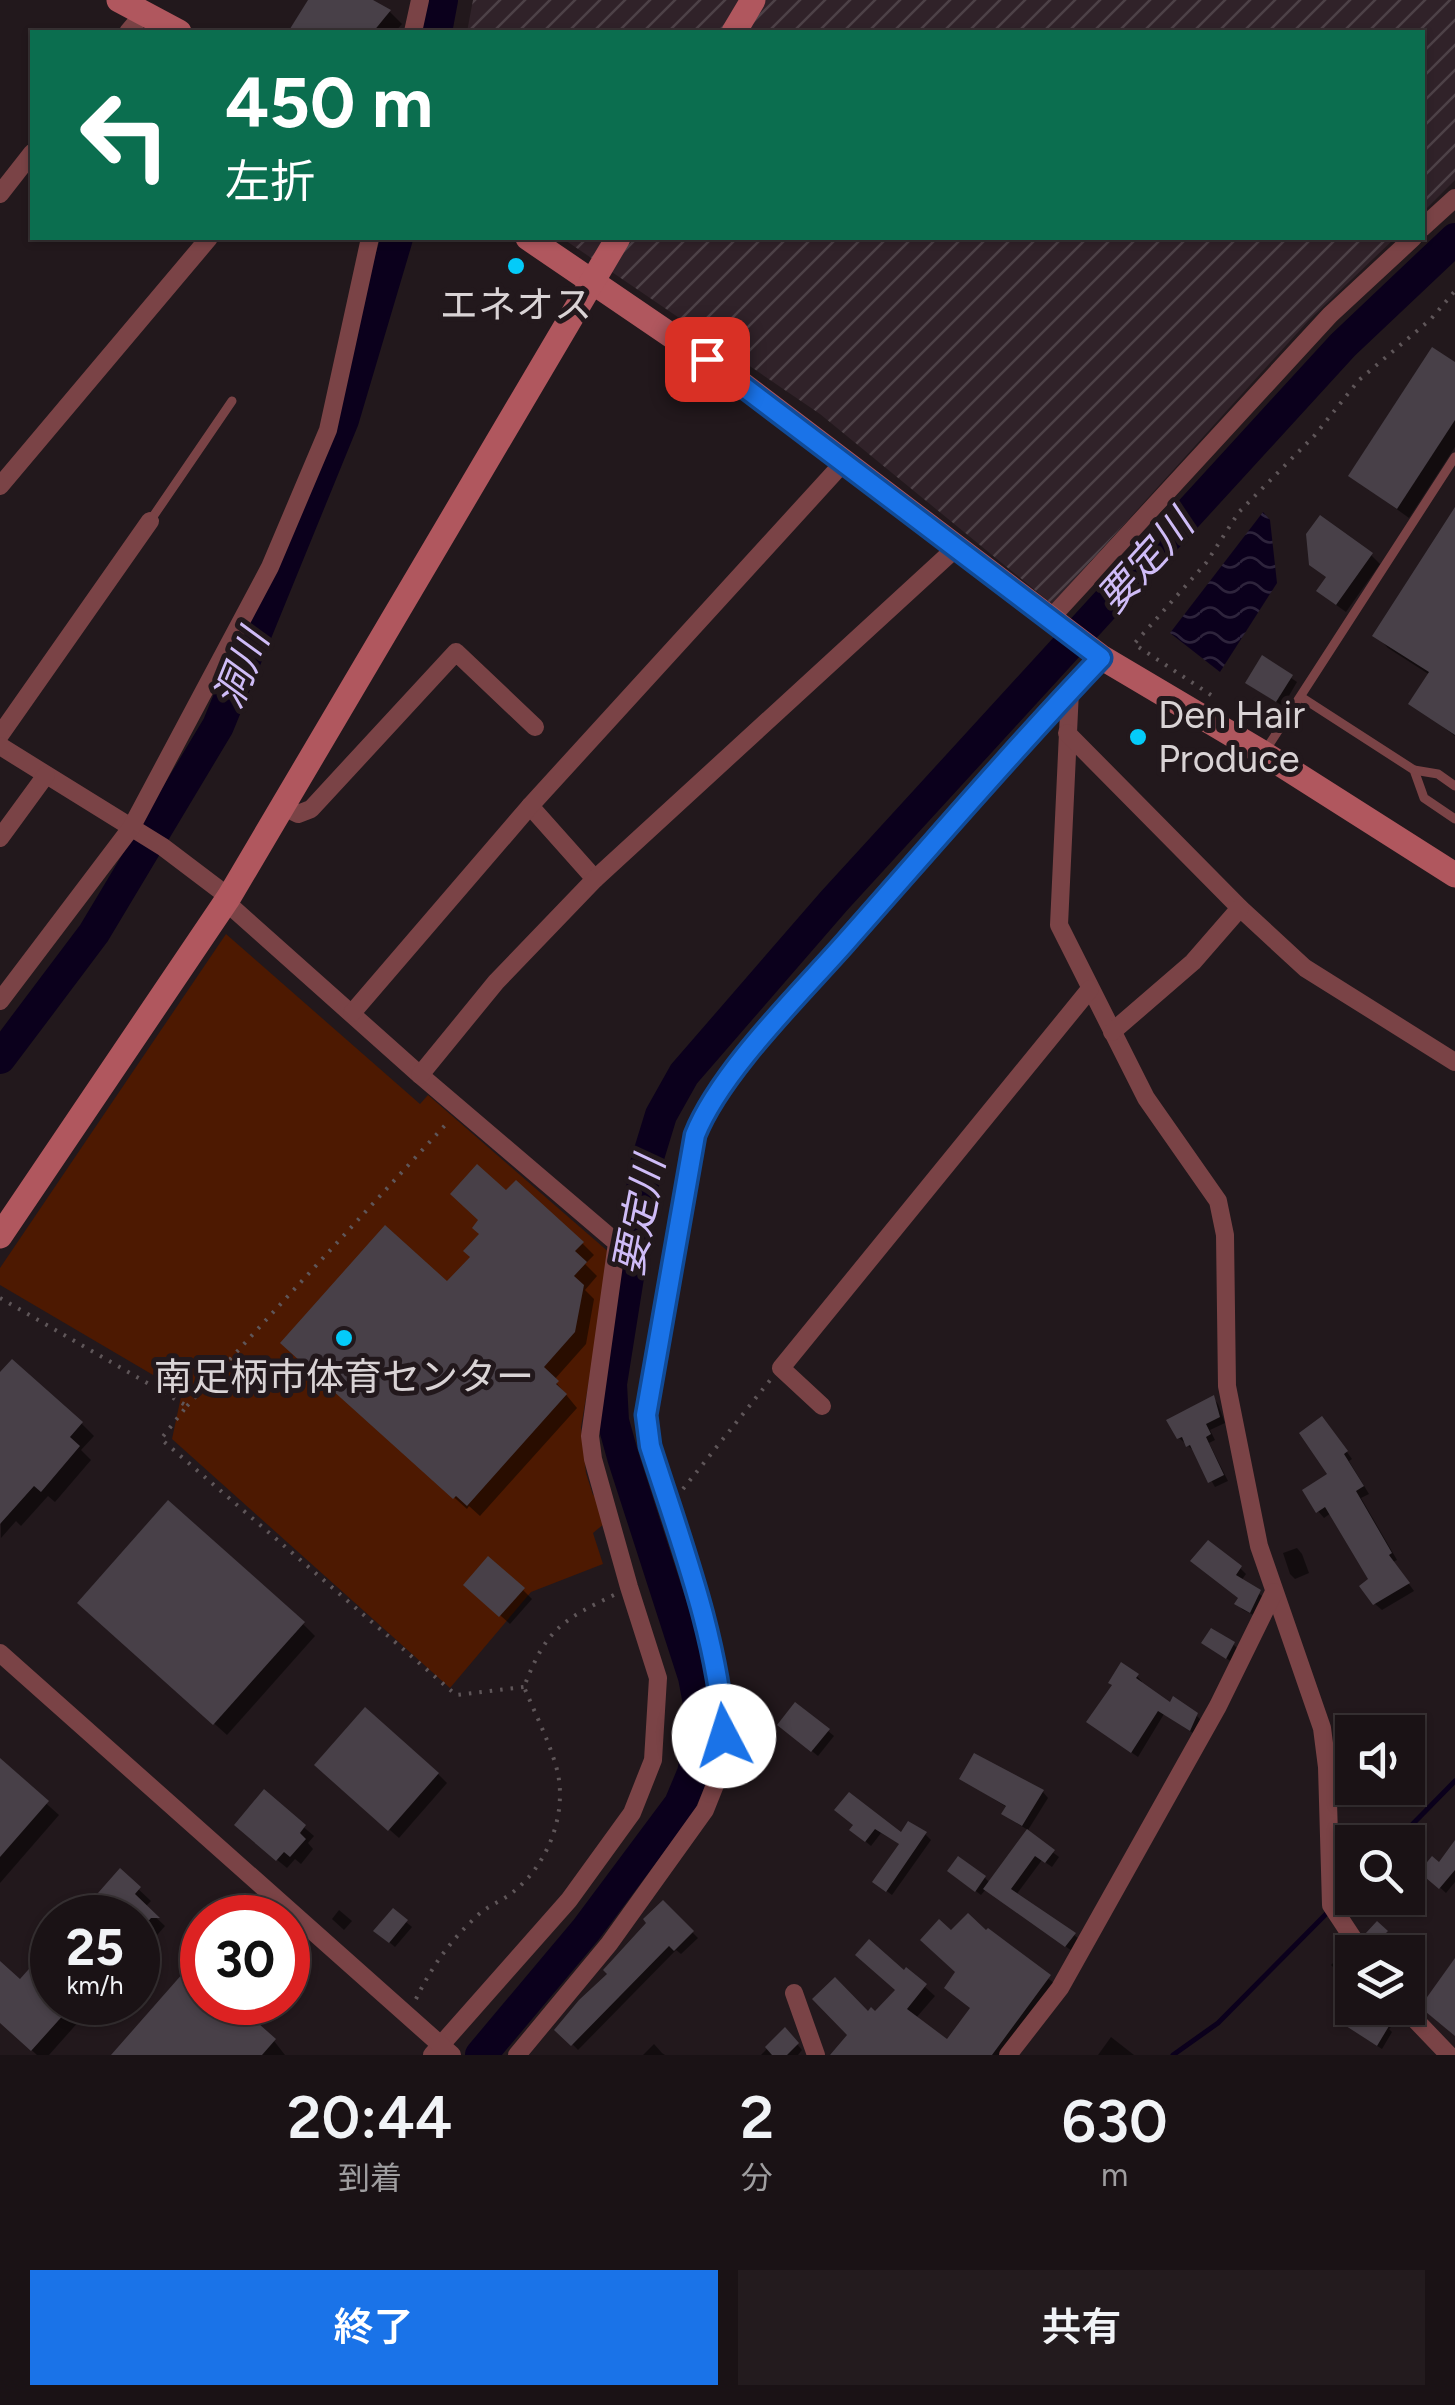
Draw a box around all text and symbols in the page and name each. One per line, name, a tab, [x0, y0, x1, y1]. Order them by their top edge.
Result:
text: 450 m	[225, 60, 433, 145]
icon: left	[60, 70, 190, 200]
text: 左折	[225, 154, 315, 208]
marker: エネオス	[505, 255, 527, 277]
place label: エネオス	[440, 282, 592, 328]
pin	[665, 317, 750, 402]
icon: arrive	[680, 332, 735, 387]
water label: 要定川	[1087, 497, 1206, 622]
water label: 洞川	[204, 619, 280, 715]
place label: Den Hair Produce	[1158, 692, 1305, 782]
marker: Den Hair Produce	[1127, 726, 1149, 748]
water label: 要定川	[604, 1149, 675, 1279]
marker: 南足柄市体育センター	[333, 1327, 355, 1349]
place label: 南足柄市体育センター	[154, 1354, 534, 1400]
position arrow	[672, 1684, 776, 1788]
map controls	[1335, 1715, 1425, 2025]
button: sound	[1335, 1715, 1425, 1805]
button: search	[1335, 1825, 1425, 1915]
speed limit sign: 30	[180, 1895, 310, 2025]
text: 25	[66, 1917, 124, 1978]
button: layers	[1335, 1935, 1425, 2025]
text: km/h	[66, 1970, 124, 2000]
text: 20:44	[287, 2081, 453, 2153]
text: 2	[740, 2081, 774, 2153]
text: 630	[1061, 2085, 1168, 2157]
text: m	[1101, 2156, 1128, 2194]
text: 到着	[338, 2159, 402, 2197]
text: 分	[741, 2159, 773, 2197]
button: 終了	[30, 2270, 718, 2385]
button: 共有	[738, 2270, 1425, 2385]

